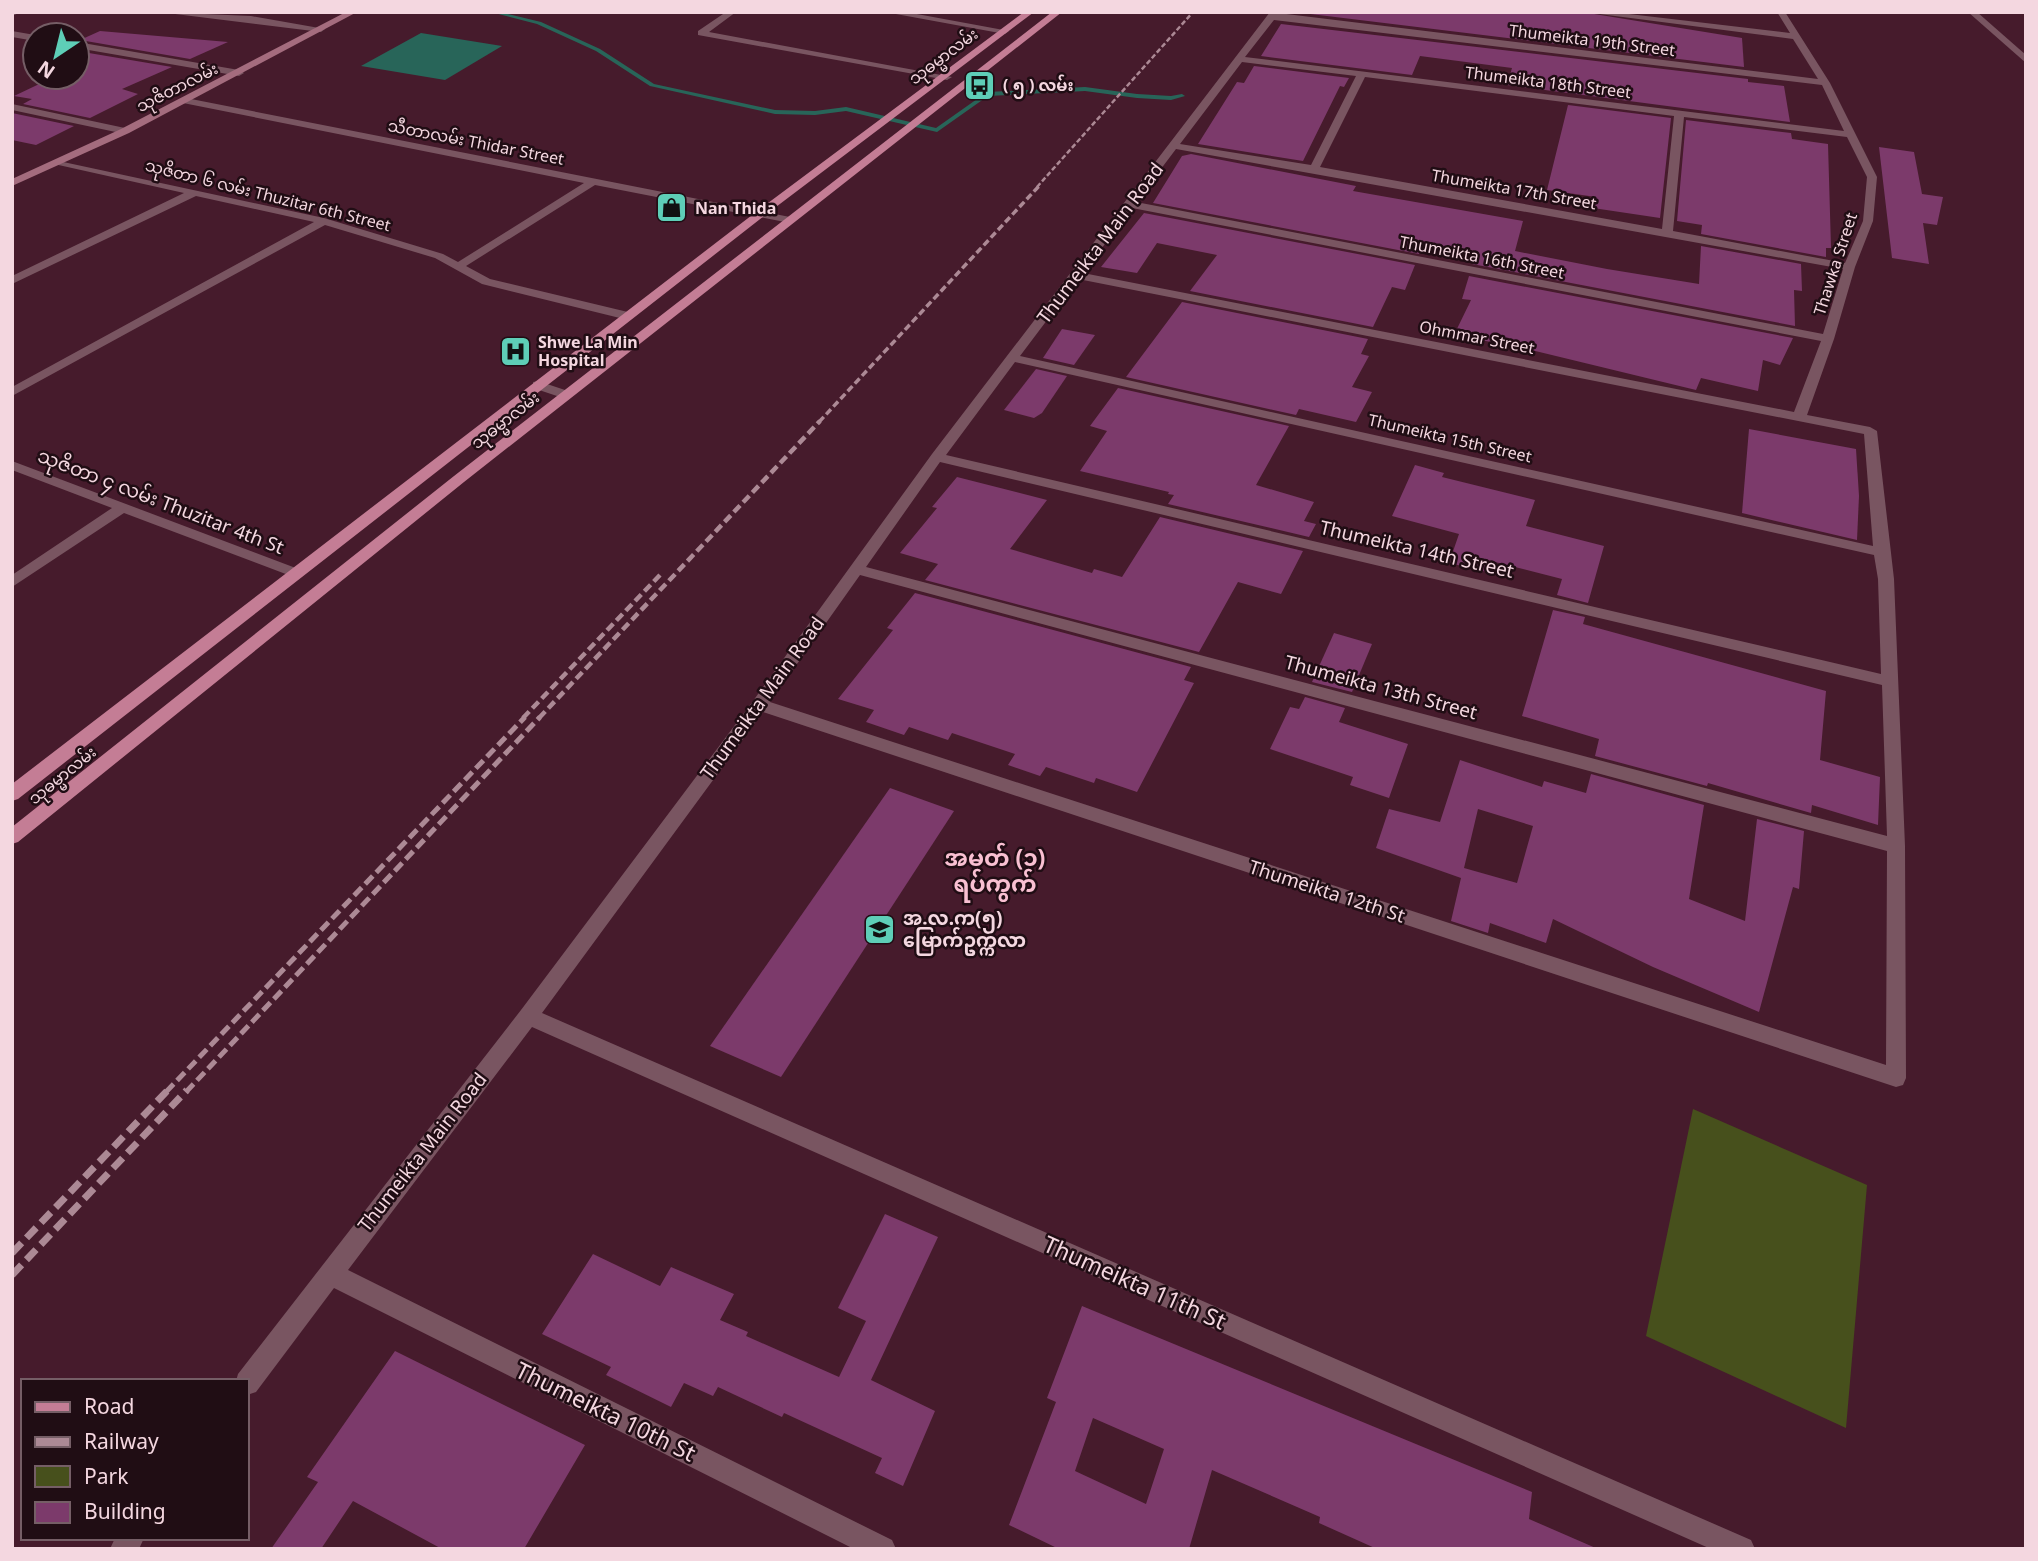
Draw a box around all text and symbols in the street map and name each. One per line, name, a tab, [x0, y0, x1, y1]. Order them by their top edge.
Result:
street label: Thumeikta 19th Street	[1508, 19, 1676, 61]
north arrow	[21, 21, 91, 91]
street label: သုဓမ္မာလမ်း	[904, 23, 984, 92]
text: N	[32, 55, 60, 85]
street label: သုဇိတာလမ်း	[133, 57, 223, 120]
street label: Thumeikta 18th Street	[1464, 61, 1632, 103]
bus stop icon: ( ၅ ) လမ်း	[963, 68, 997, 102]
place label: ( ၅ ) လမ်း	[1003, 74, 1074, 99]
street label: သီတာလမ်း Thidar Street	[386, 114, 566, 170]
street label: သုဇိတာ ၆ လမ်း Thuzitar 6th Street	[142, 154, 393, 240]
street label: Thumeikta Main Road	[1031, 157, 1169, 329]
street label: Thumeikta 17th Street	[1430, 164, 1598, 214]
shop icon: Nan Thida	[655, 191, 689, 225]
place label: Nan Thida	[695, 197, 776, 219]
street label: Thawka Street	[1808, 210, 1862, 318]
street label: Thumeikta 16th Street	[1398, 230, 1566, 284]
street label: Ohmmar Street	[1418, 315, 1537, 359]
place label: Shwe La Min Hospital	[538, 331, 638, 371]
hospital icon: Shwe La Min Hospital	[498, 334, 532, 368]
street label: သုဓမ္မာလမ်း	[466, 386, 546, 457]
street label: Thumeikta 15th Street	[1366, 408, 1534, 468]
street label: သုဇိတာ ၄ လမ်း Thuzitar 4th St	[33, 441, 288, 564]
street label: Thumeikta 14th Street	[1317, 514, 1517, 584]
street label: Thumeikta Main Road	[694, 611, 830, 785]
street label: Thumeikta 13th Street	[1282, 649, 1480, 725]
street label: သုဓမ္မာလမ်း	[23, 741, 103, 812]
district label: အမှတ် (၁) ရပ်ကွက်	[945, 841, 1045, 903]
street label: Thumeikta 12th St	[1246, 854, 1408, 929]
place label: အ.လ.က(၅) မြောက်ဥက္ကလာ	[903, 905, 1026, 956]
school or university icon: အ.လ.က(၅) မြောက်ဥက္ကလာ	[863, 912, 897, 946]
street label: Thumeikta Main Road	[352, 1067, 492, 1237]
street label: Thumeikta 11th St	[1039, 1227, 1231, 1337]
street label: Thumeikta 10th St	[511, 1353, 701, 1469]
legend	[21, 1379, 248, 1540]
text: Road	[84, 1392, 134, 1420]
text: Railway	[84, 1427, 159, 1455]
text: Park	[84, 1462, 129, 1490]
text: Building	[84, 1497, 166, 1525]

